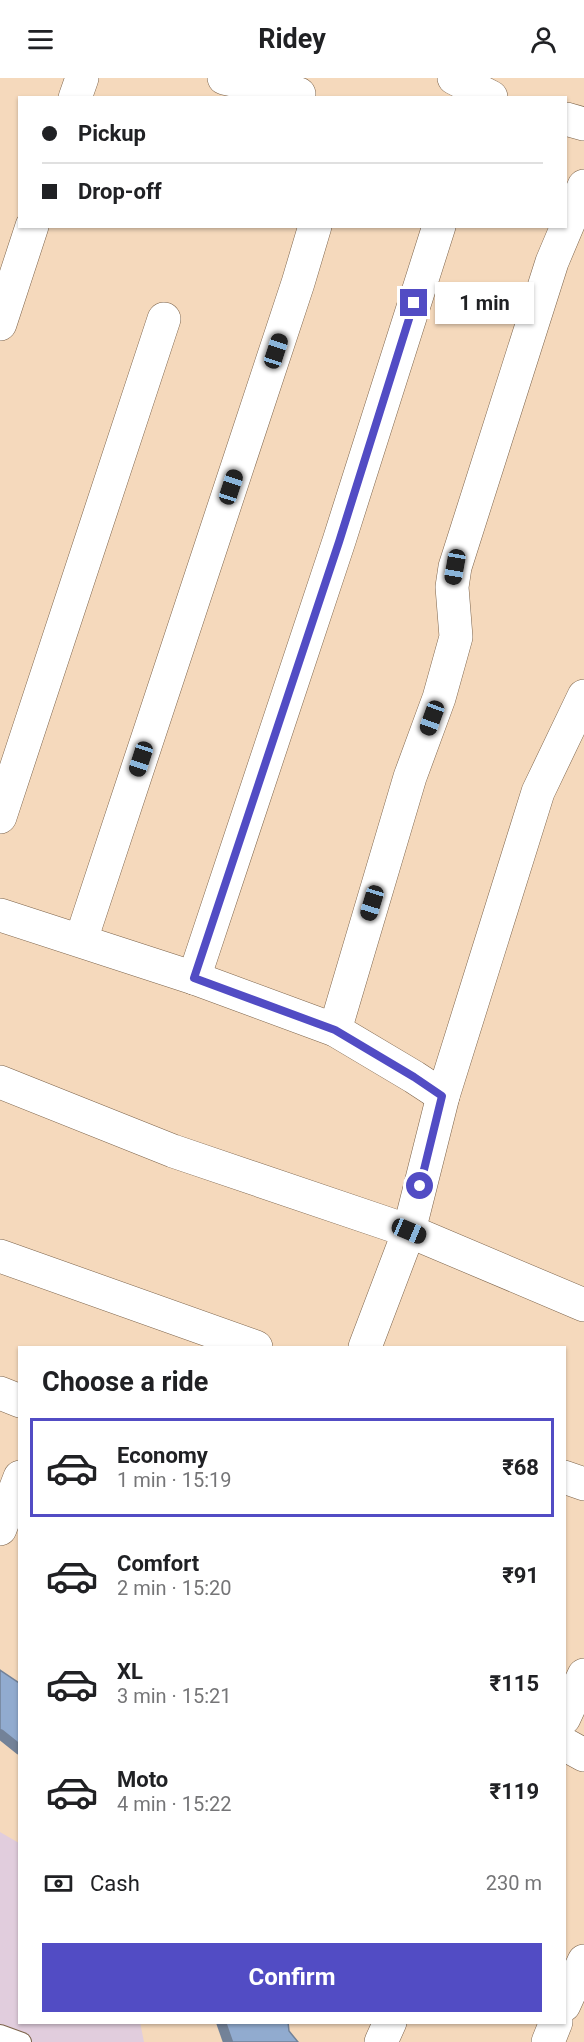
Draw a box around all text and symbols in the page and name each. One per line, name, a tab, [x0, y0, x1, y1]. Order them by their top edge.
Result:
icon: menu	[24, 23, 57, 56]
text: Ridey	[258, 23, 326, 55]
icon: person	[527, 23, 560, 56]
text: Pickup	[78, 121, 146, 146]
text: Drop-off	[78, 179, 162, 204]
callout: 1 min	[435, 282, 534, 324]
route end	[400, 289, 427, 316]
text: 1 min	[459, 291, 510, 315]
car	[262, 331, 290, 371]
car	[217, 467, 245, 507]
car	[443, 548, 467, 586]
car	[417, 698, 447, 738]
car	[127, 739, 155, 779]
car	[358, 883, 386, 923]
route start	[406, 1172, 433, 1199]
car	[389, 1216, 429, 1246]
text: Choose a ride	[42, 1366, 208, 1398]
icon: car	[45, 1441, 99, 1495]
text: Economy	[117, 1443, 208, 1468]
text: ₹68	[502, 1455, 539, 1480]
text: 1 min · 15:19	[117, 1468, 232, 1492]
icon: car	[45, 1549, 99, 1603]
text: Comfort	[117, 1551, 199, 1576]
text: ₹91	[502, 1563, 539, 1588]
text: 2 min · 15:20	[117, 1576, 232, 1600]
icon: car	[45, 1657, 99, 1711]
text: XL	[117, 1659, 143, 1684]
text: ₹115	[490, 1671, 539, 1696]
text: 3 min · 15:21	[117, 1684, 232, 1708]
icon: car	[45, 1765, 99, 1819]
text: Moto	[117, 1767, 168, 1792]
text: ₹119	[490, 1779, 539, 1804]
text: 4 min · 15:22	[117, 1792, 232, 1816]
icon: cash	[42, 1867, 75, 1900]
text: Cash	[90, 1871, 140, 1896]
text: 230 m	[486, 1871, 542, 1895]
button: Confirm	[42, 1943, 542, 2012]

